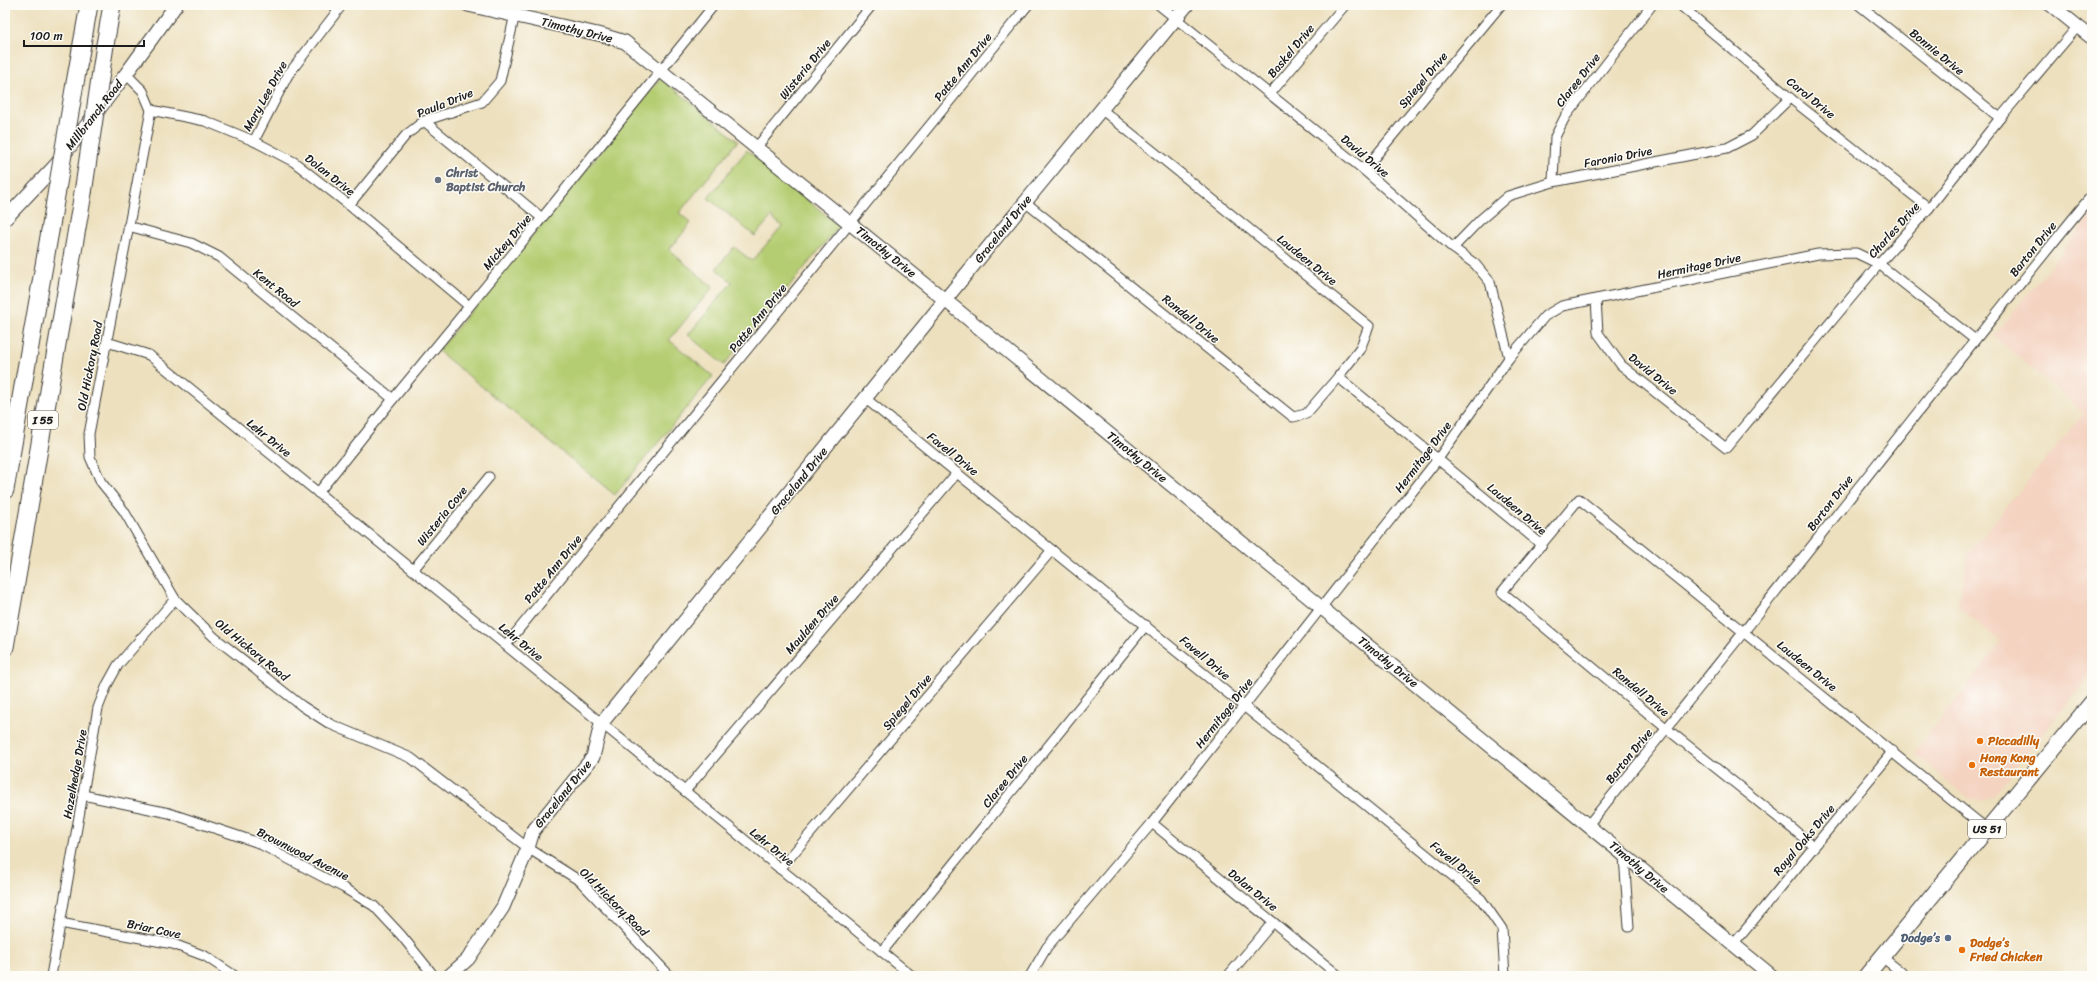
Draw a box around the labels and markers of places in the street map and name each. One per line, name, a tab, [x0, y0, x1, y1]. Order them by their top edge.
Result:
place label: Christ Baptist Church	[445, 162, 526, 198]
marker: Christ Baptist Church	[433, 175, 443, 185]
place label: Piccadilly	[1988, 730, 2040, 752]
marker: Piccadilly	[1975, 736, 1985, 746]
place label: Hong Kong Restaurant	[1979, 747, 2040, 783]
marker: Hong Kong Restaurant	[1967, 760, 1977, 770]
place label: Dodge’s	[1901, 927, 1941, 949]
place label: Dodge’s Fried Chicken	[1969, 932, 2043, 968]
marker: Dodge’s	[1943, 933, 1953, 943]
marker: Dodge’s Fried Chicken	[1957, 945, 1967, 955]

